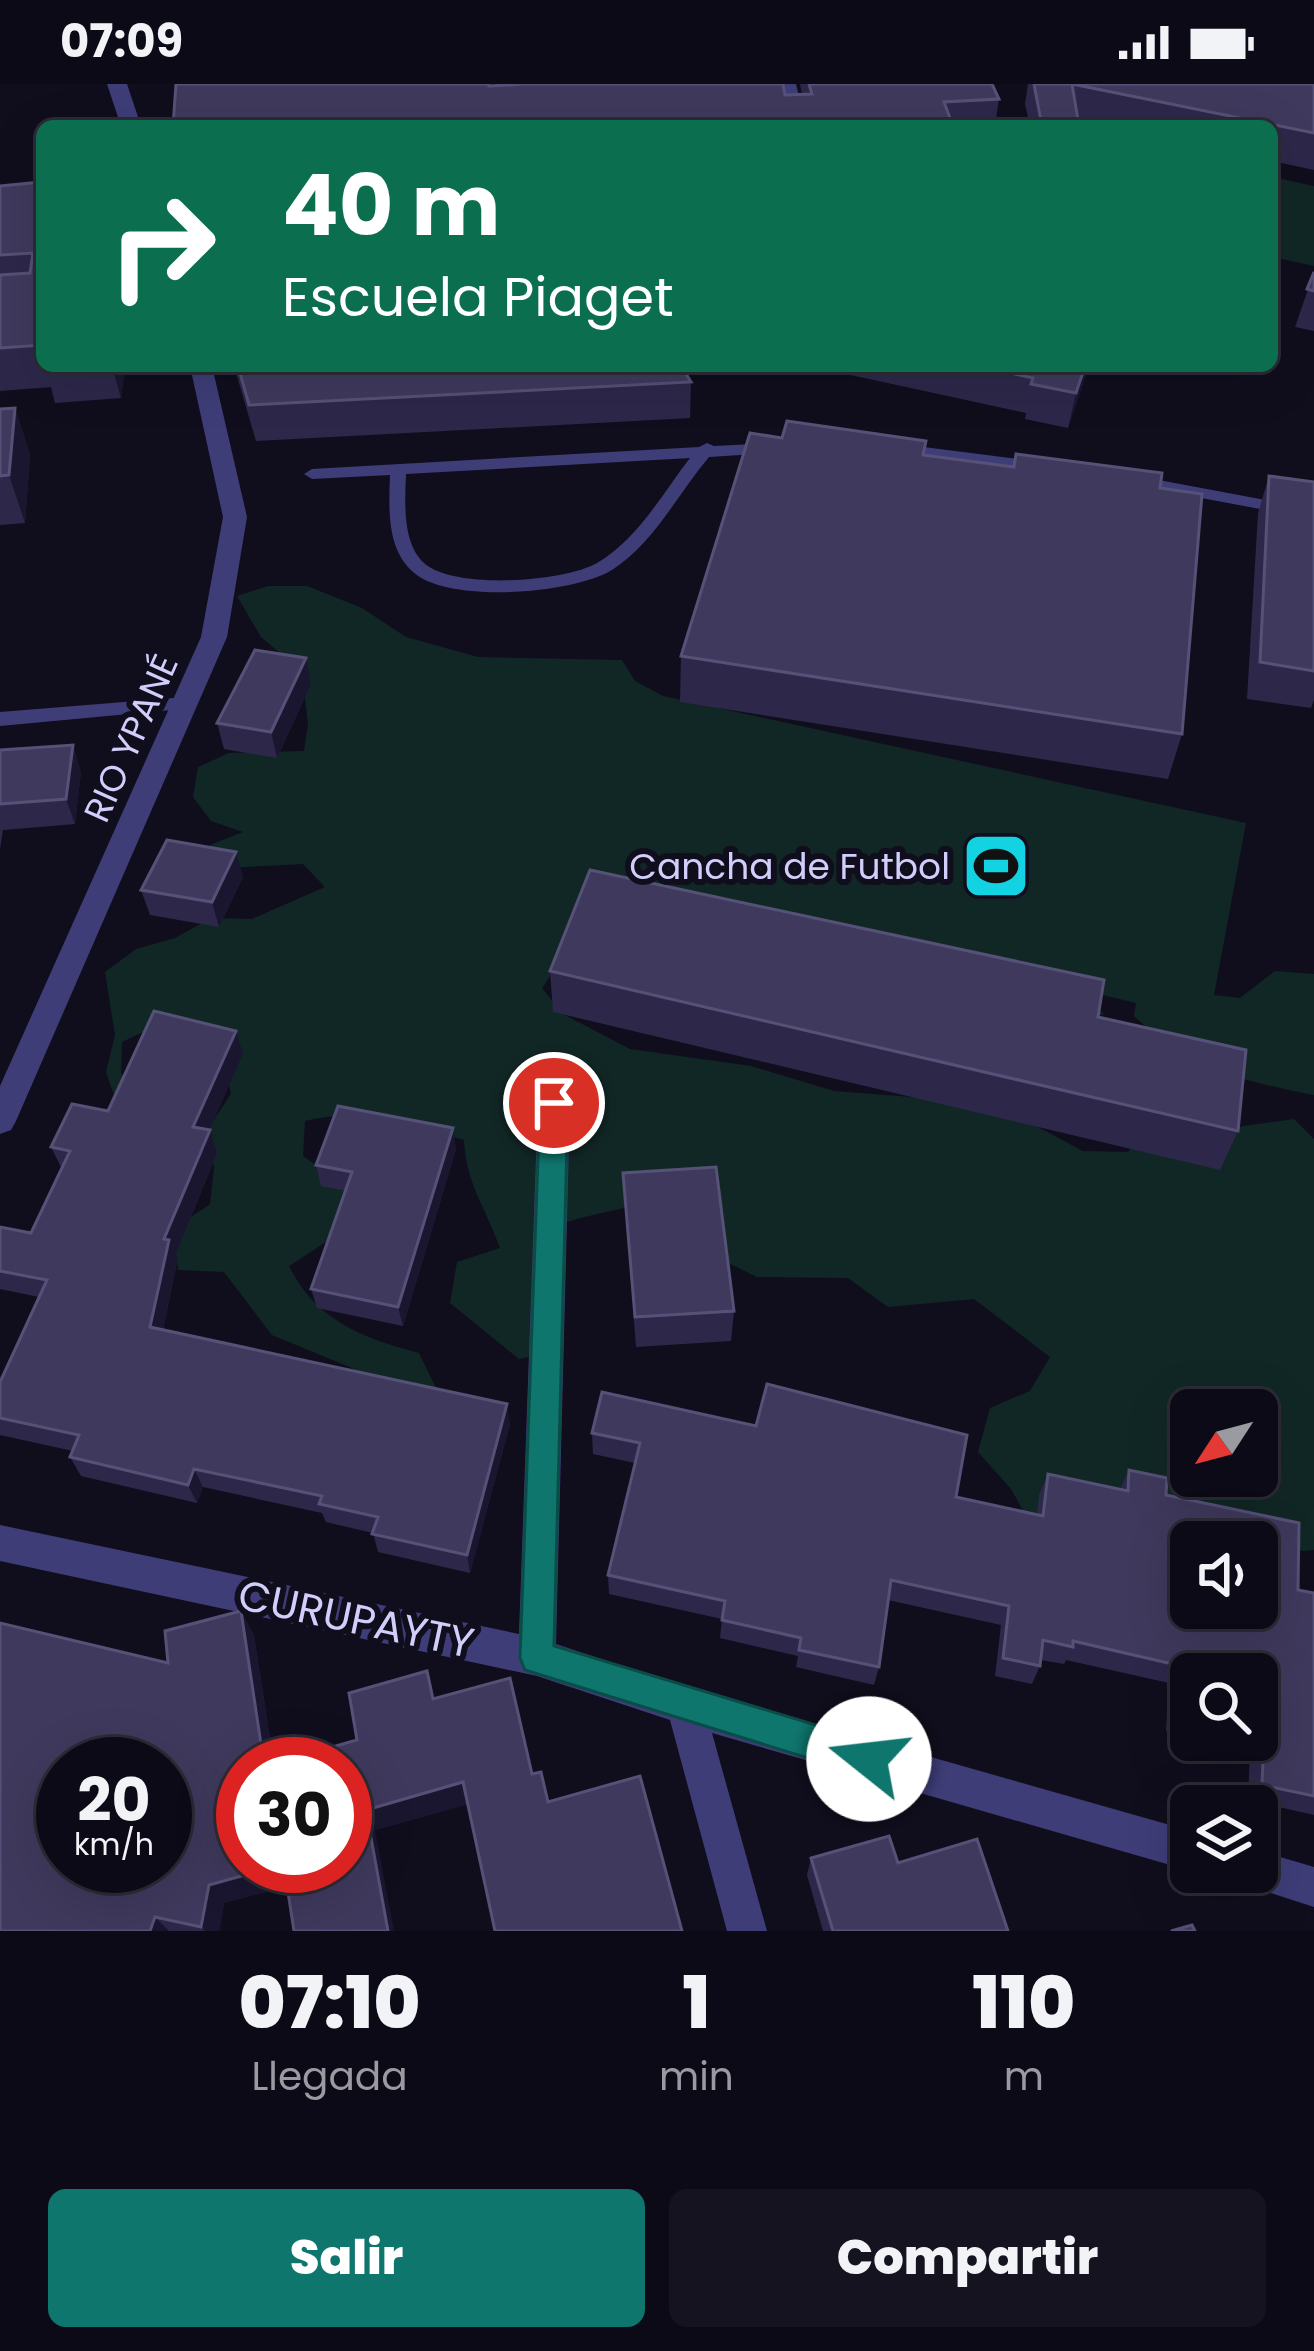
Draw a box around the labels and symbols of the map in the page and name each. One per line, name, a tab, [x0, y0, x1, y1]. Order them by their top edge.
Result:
street label: RIO YPANÉ	[71, 646, 191, 830]
sports icon: Cancha de Futbol	[961, 831, 1031, 901]
place label: Cancha de Futbol	[629, 841, 950, 892]
pin	[503, 1052, 605, 1154]
north arrow	[1170, 1389, 1278, 1497]
street label: CURUPAYTY	[233, 1565, 479, 1673]
position arrow	[806, 1696, 932, 1822]
speed limit sign: 30	[216, 1737, 372, 1893]

